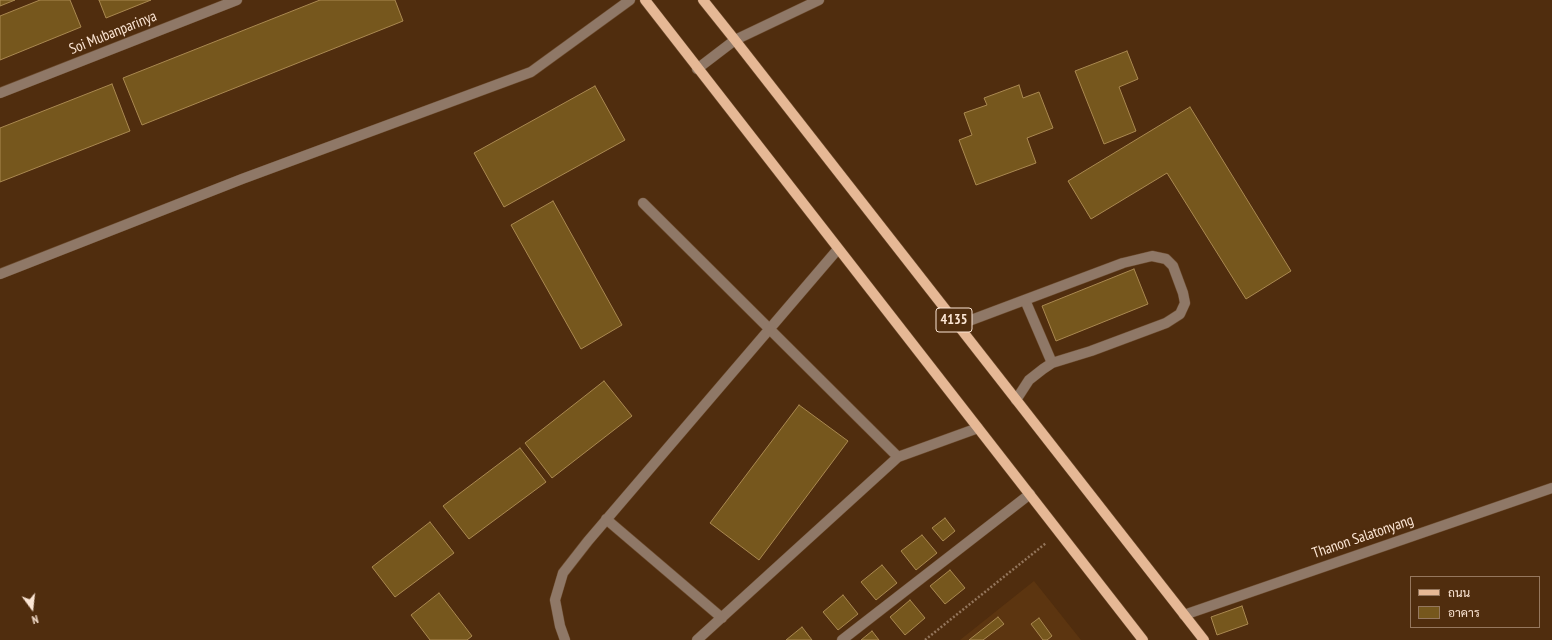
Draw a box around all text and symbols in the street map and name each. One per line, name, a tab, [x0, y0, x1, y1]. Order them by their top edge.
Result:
street label: Soi Mubanparinya	[67, 7, 159, 59]
road number: 4135	[936, 308, 972, 332]
street label: Thanon Salatonyang	[1310, 511, 1416, 563]
legend	[1410, 576, 1540, 628]
text: ถนน	[1448, 585, 1470, 600]
north arrow	[12, 588, 52, 628]
text: อาคาร	[1448, 605, 1480, 620]
text: N	[30, 612, 40, 627]

